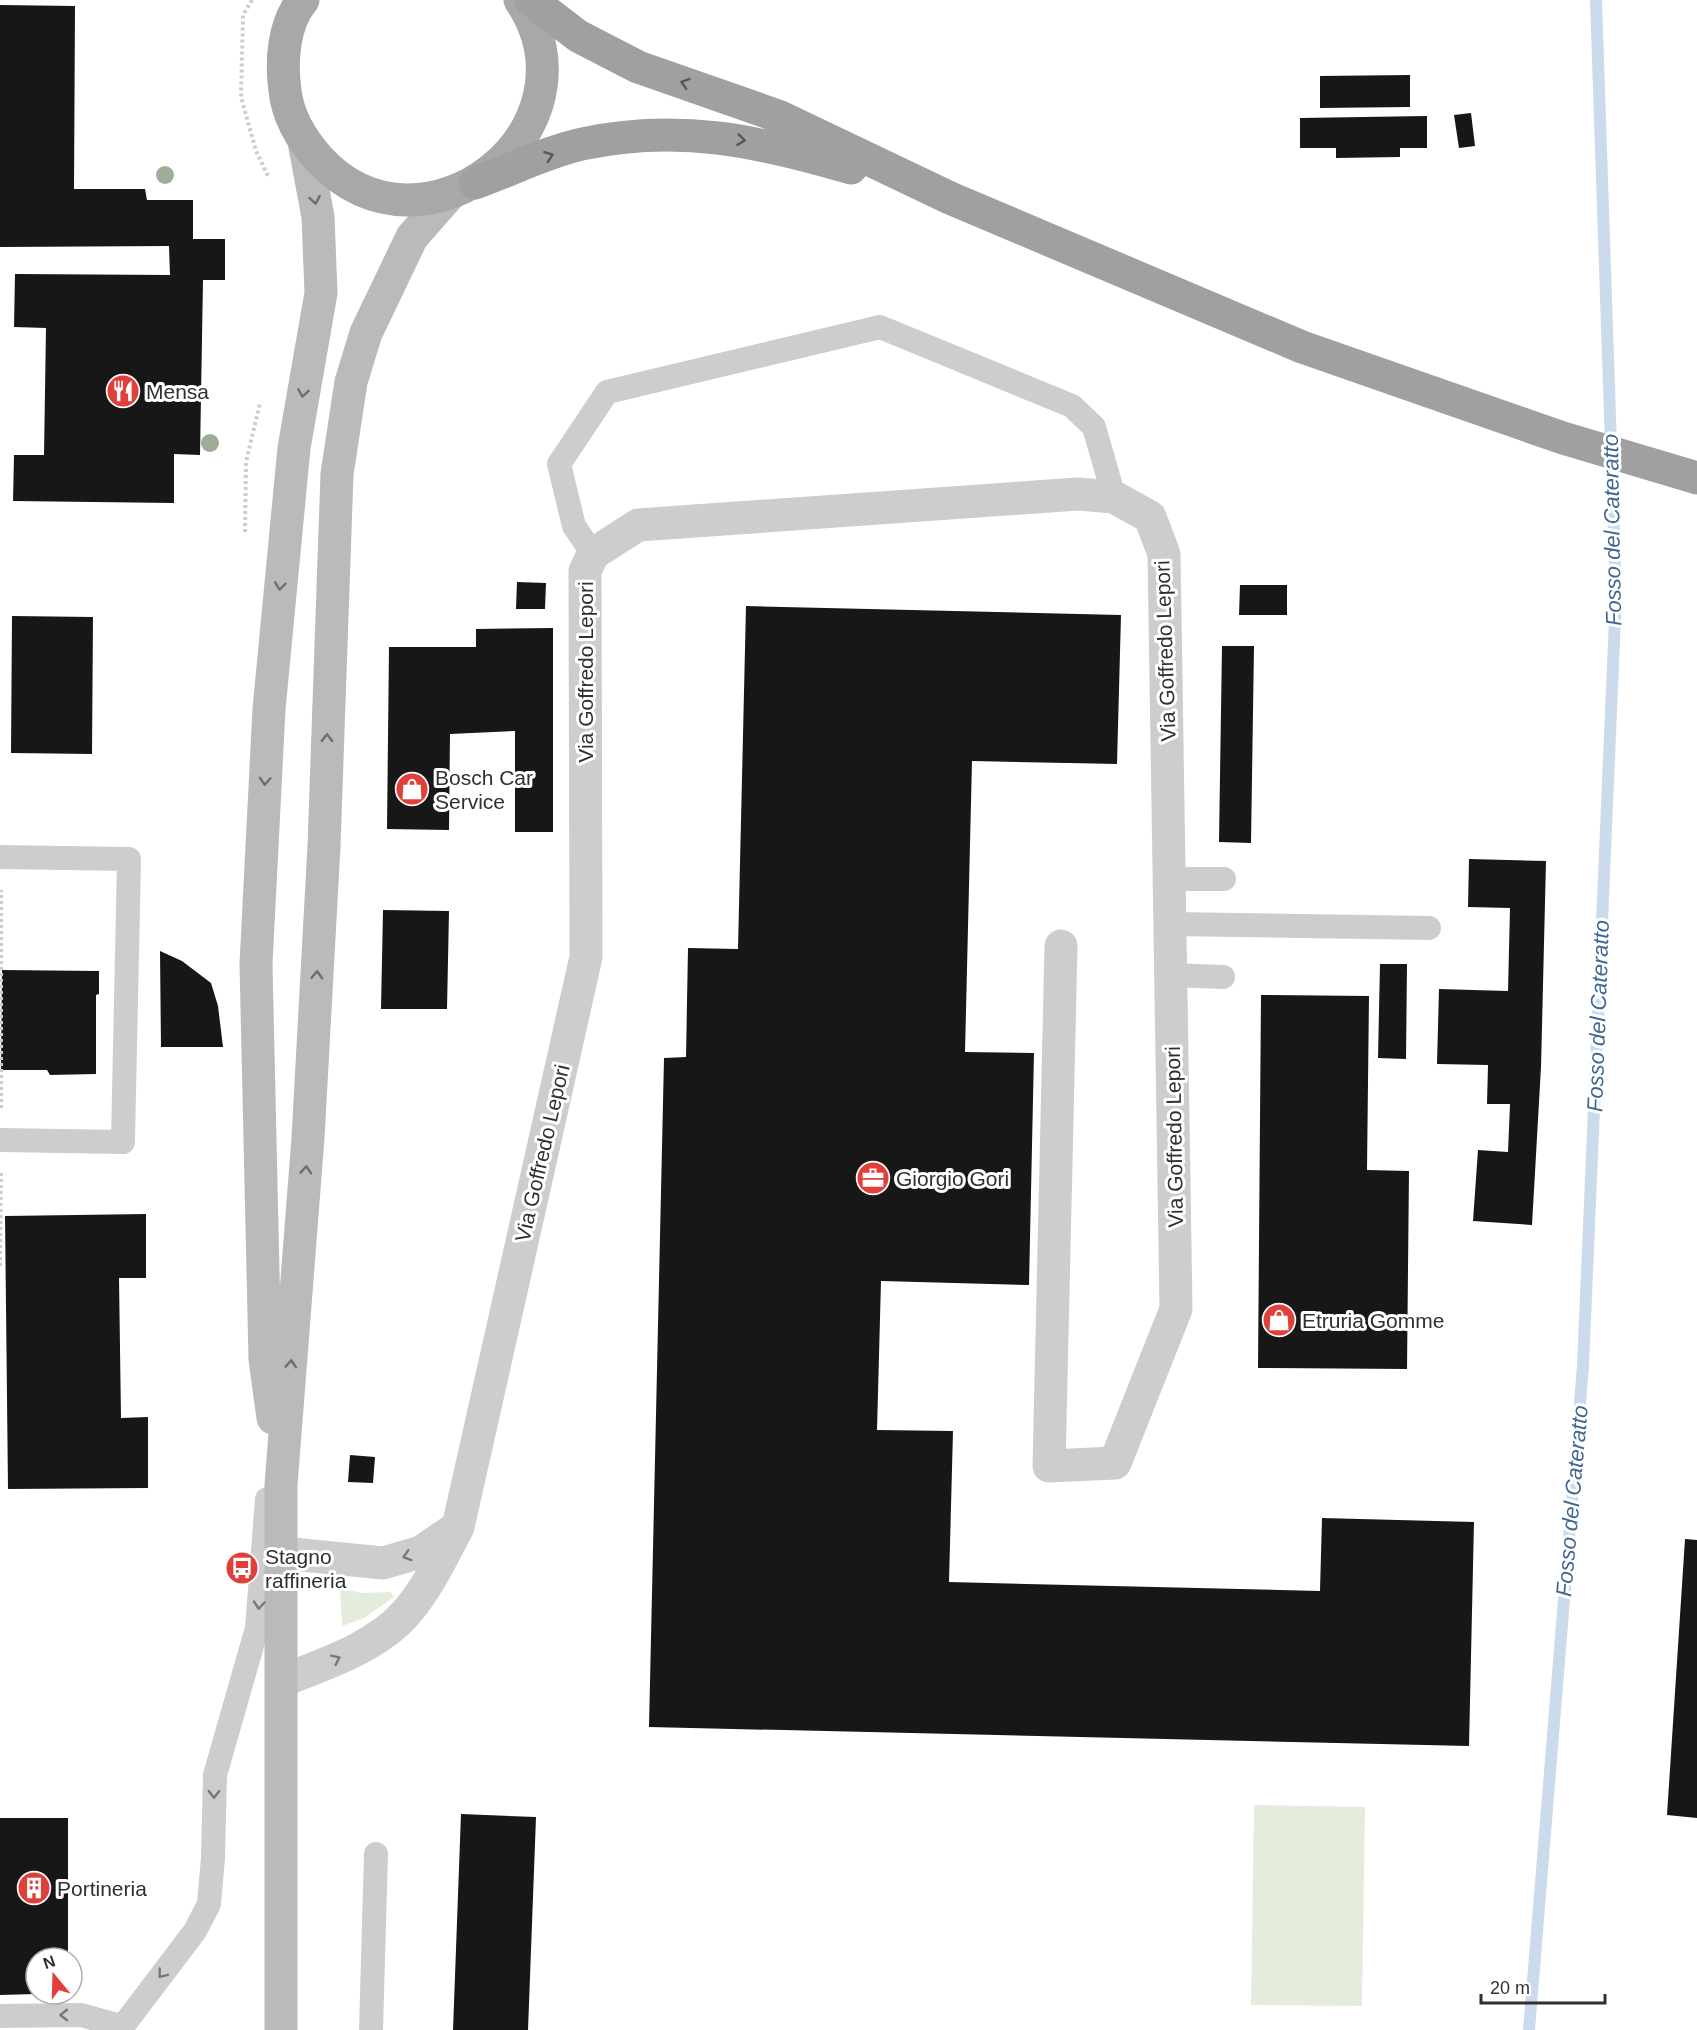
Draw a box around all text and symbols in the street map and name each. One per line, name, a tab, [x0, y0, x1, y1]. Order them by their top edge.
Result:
one-way arrow	[680, 78, 691, 90]
one-way arrow	[736, 133, 745, 146]
one-way arrow	[543, 150, 554, 163]
one-way arrow	[308, 194, 321, 204]
restaurant icon: Mensa	[105, 373, 141, 409]
place label: Mensa	[146, 380, 209, 403]
one-way arrow	[297, 387, 310, 397]
water label: Fosso del Cateratto	[1598, 434, 1626, 626]
street label: Via Goffredo Lepori	[1150, 560, 1180, 742]
street label: Via Goffredo Lepori	[574, 581, 597, 763]
one-way arrow	[275, 582, 287, 591]
one-way arrow	[321, 734, 333, 743]
place label: Bosch Car Service	[435, 766, 533, 813]
shop icon: Bosch Car Service	[394, 771, 430, 807]
one-way arrow	[259, 776, 272, 785]
water label: Fosso del Cateratto	[1582, 920, 1614, 1112]
one-way arrow	[310, 970, 323, 979]
street label: Via Goffredo Lepori	[1161, 1046, 1187, 1228]
street label: Via Goffredo Lepori	[510, 1062, 574, 1244]
office icon: Giorgio Gori	[855, 1160, 891, 1196]
one-way arrow	[299, 1165, 312, 1174]
place label: Giorgio Gori	[896, 1167, 1009, 1190]
shop icon: Etruria Gomme	[1261, 1302, 1297, 1338]
place label: Etruria Gomme	[1302, 1309, 1444, 1332]
one-way arrow	[284, 1359, 297, 1368]
water label: Fosso del Cateratto	[1551, 1404, 1593, 1598]
place label: Stagno raffineria	[265, 1545, 347, 1592]
one-way arrow	[402, 1549, 413, 1561]
bus stop icon: Stagno raffineria	[224, 1550, 260, 1586]
one-way arrow	[252, 1601, 265, 1610]
one-way arrow	[329, 1654, 340, 1666]
one-way arrow	[208, 1790, 220, 1799]
building icon: Portineria	[16, 1870, 52, 1906]
place label: Portineria	[57, 1877, 147, 1900]
north arrow	[24, 1946, 84, 2006]
text: N	[41, 1952, 58, 1972]
one-way arrow	[158, 1967, 169, 1978]
scale bar	[1481, 1967, 1606, 2005]
text: 20 m	[1490, 1978, 1530, 1998]
one-way arrow	[60, 2009, 69, 2021]

